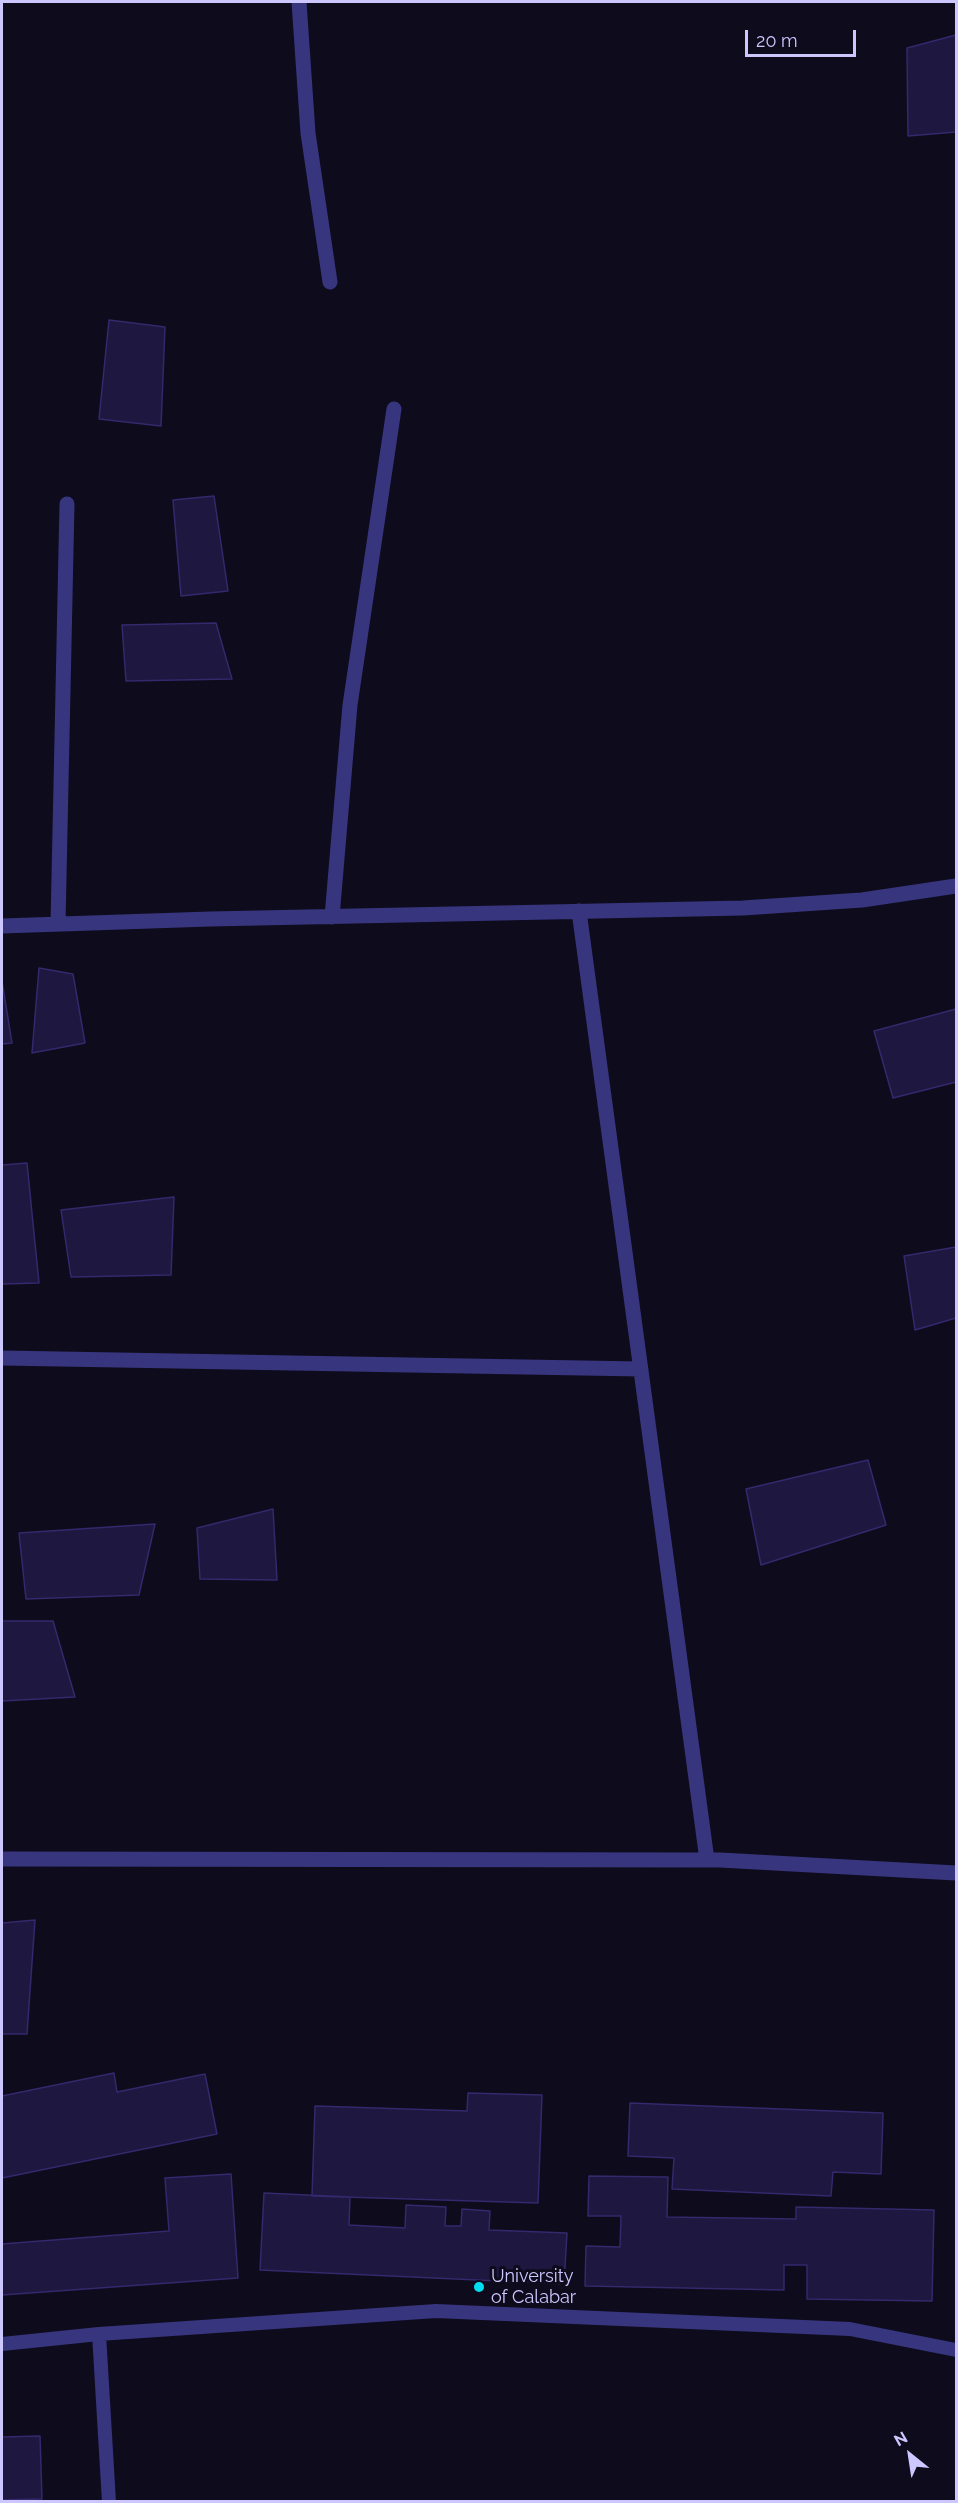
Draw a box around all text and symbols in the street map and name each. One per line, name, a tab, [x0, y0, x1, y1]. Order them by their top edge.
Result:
scale bar	[748, 18, 859, 56]
text: 20 m	[756, 30, 798, 51]
place label: University of Calabar	[491, 2266, 576, 2308]
marker: University of Calabar	[472, 2280, 486, 2294]
north arrow	[880, 2425, 940, 2485]
text: N	[891, 2428, 911, 2450]

